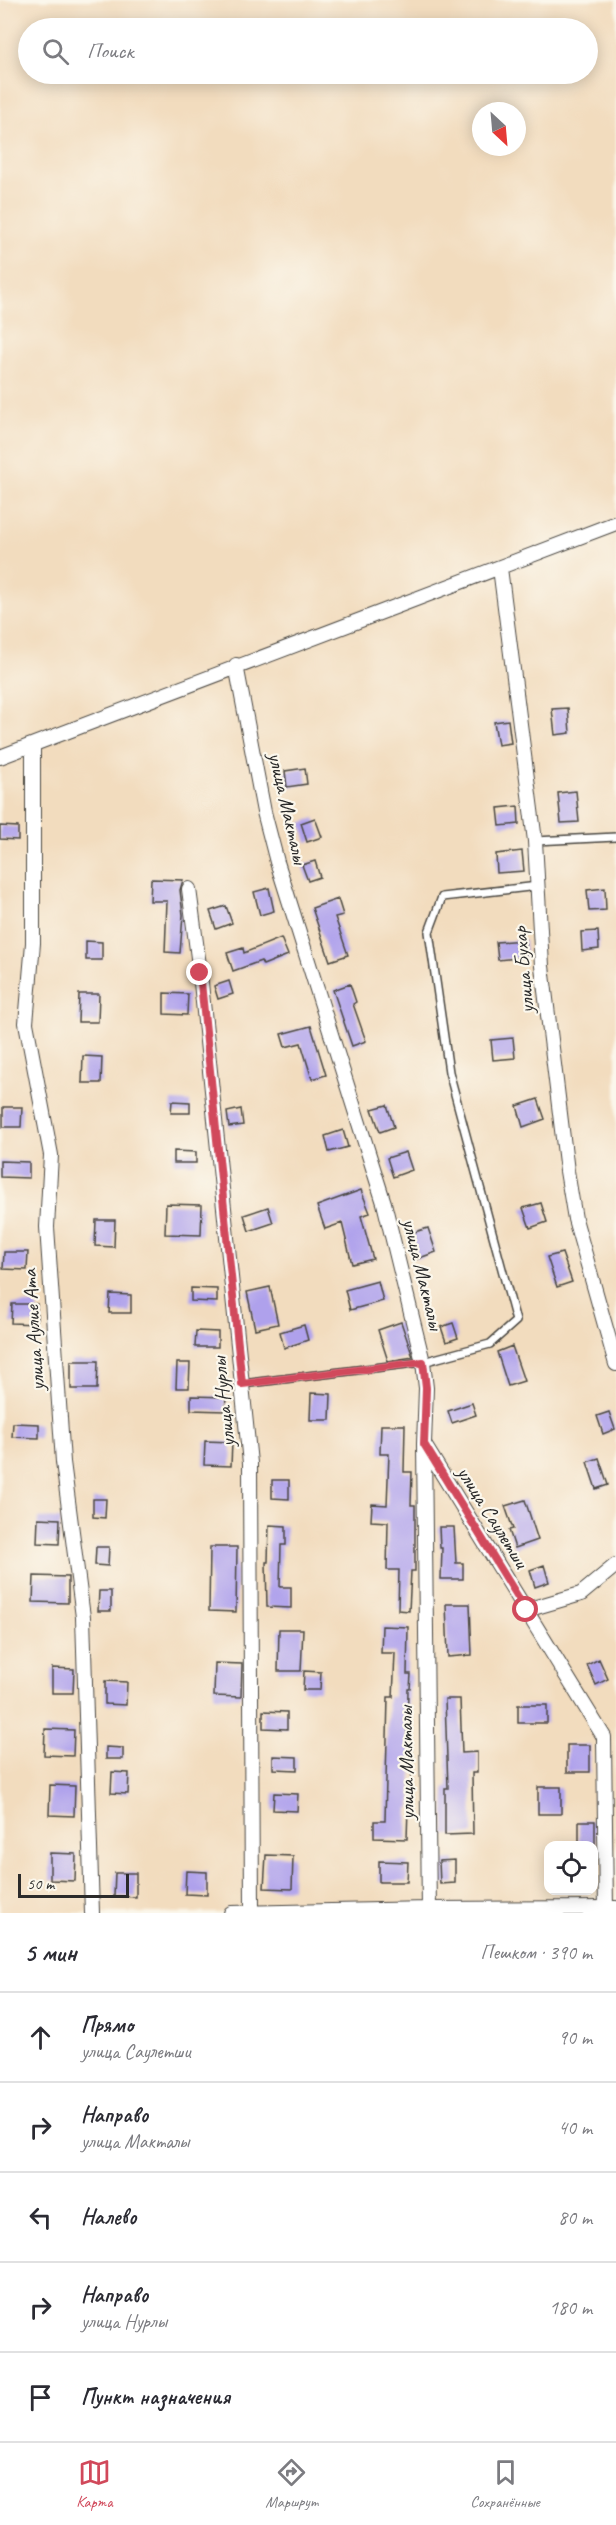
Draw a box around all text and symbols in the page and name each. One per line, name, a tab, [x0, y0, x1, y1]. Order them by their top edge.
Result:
search box	[18, 18, 598, 84]
icon: search	[39, 35, 72, 68]
text: Поиск	[87, 37, 133, 65]
north arrow	[472, 102, 526, 156]
street label: улица Макталы	[262, 748, 314, 868]
street label: улица Бухар	[506, 925, 540, 1016]
route end	[186, 959, 212, 985]
street label: улица Макталы	[396, 1214, 450, 1334]
street label: улица Аулие Ата	[16, 1267, 50, 1394]
street label: улица Нурлы	[205, 1354, 241, 1450]
street label: улица Саулетши	[450, 1460, 535, 1574]
route start	[512, 1596, 538, 1622]
street label: улица Макталы	[392, 1704, 420, 1822]
map controls	[544, 1841, 598, 1895]
button: locate	[544, 1841, 598, 1895]
scale bar	[18, 1871, 129, 1898]
text: 50 m	[27, 1874, 54, 1894]
text: 5 мин	[24, 1936, 76, 1969]
text: Пешком · 390 m	[480, 1940, 592, 1965]
text: Прямо	[81, 2011, 133, 2039]
icon: ahead	[24, 2021, 57, 2054]
text: 90 m	[558, 2025, 592, 2050]
text: улица Саулетши	[81, 2039, 191, 2064]
text: Направо	[81, 2101, 148, 2129]
icon: right	[24, 2111, 57, 2144]
text: 40 m	[558, 2115, 592, 2140]
text: улица Макталы	[81, 2129, 189, 2154]
icon: left	[24, 2201, 57, 2234]
text: Налево	[81, 2203, 137, 2231]
text: 80 m	[558, 2205, 592, 2230]
text: Направо	[81, 2281, 148, 2309]
icon: right	[24, 2291, 57, 2324]
text: 180 m	[549, 2295, 592, 2320]
text: улица Нурлы	[81, 2309, 167, 2334]
icon: arrive	[24, 2381, 57, 2414]
text: Пункт назначения	[81, 2383, 230, 2411]
tab: Карта	[76, 2456, 113, 2512]
tab: Маршрут	[265, 2456, 318, 2512]
tab: Сохранённые	[470, 2456, 540, 2512]

